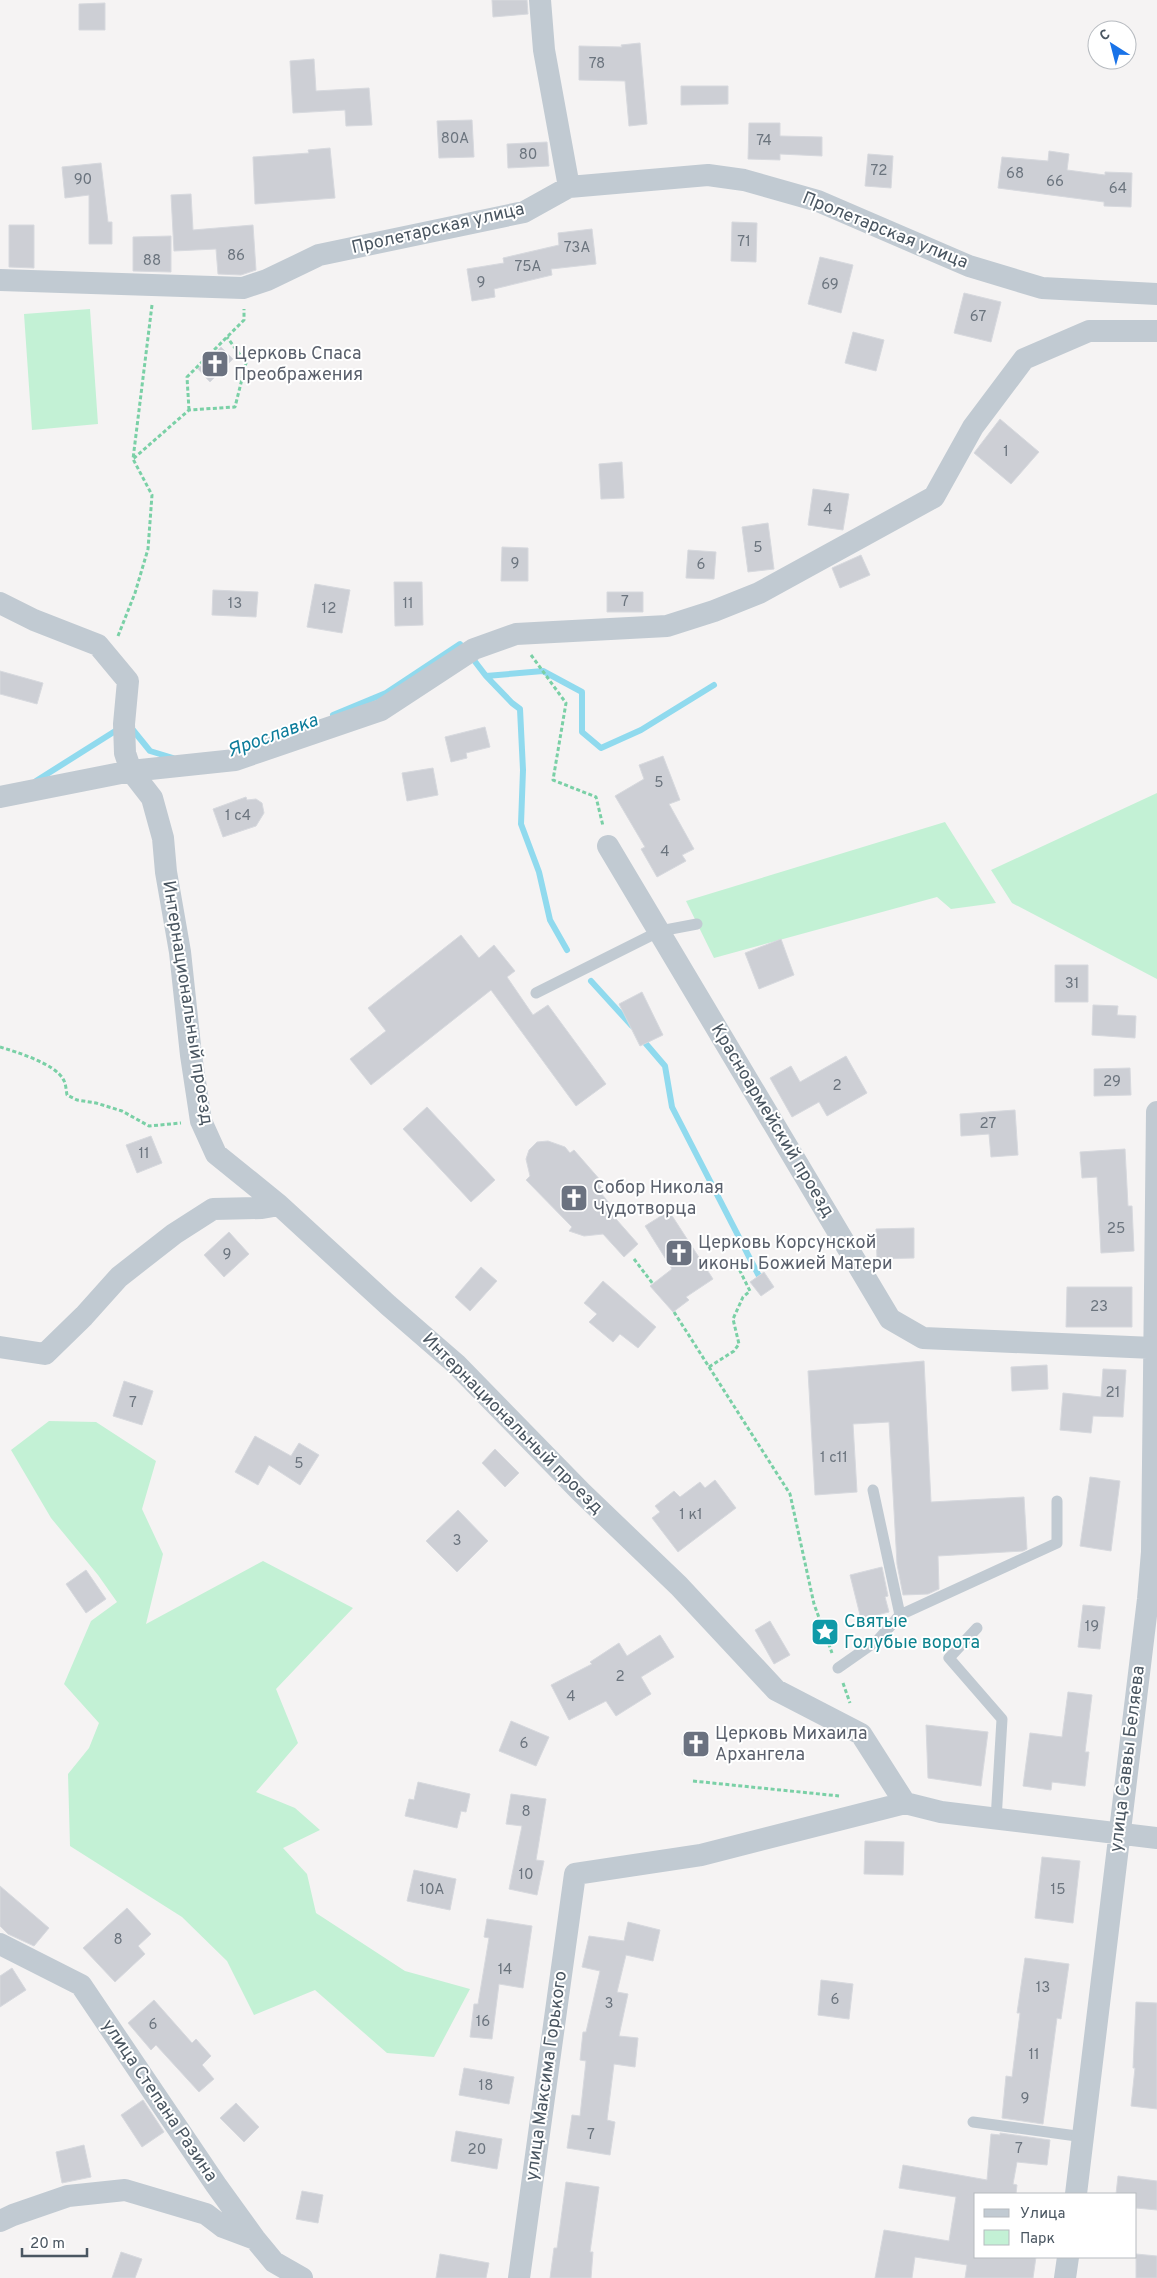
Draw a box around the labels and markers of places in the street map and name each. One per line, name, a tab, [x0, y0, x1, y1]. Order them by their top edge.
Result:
place label: Церковь Спаса Преображения	[234, 343, 363, 387]
church icon: Церковь Спаса Преображения	[200, 349, 230, 379]
place label: Собор Николая Чудотворца	[593, 1177, 724, 1221]
church icon: Собор Николая Чудотворца	[559, 1183, 589, 1213]
place label: Церковь Корсунской иконы Божией Матери	[698, 1232, 893, 1276]
church icon: Церковь Корсунской иконы Божией Матери	[664, 1238, 694, 1268]
place label: Святые Голубые ворота	[844, 1611, 980, 1655]
place icon: Святые Голубые ворота	[810, 1617, 840, 1647]
place label: Церковь Михаила Архангела	[715, 1723, 867, 1767]
church icon: Церковь Михаила Архангела	[681, 1729, 711, 1759]

